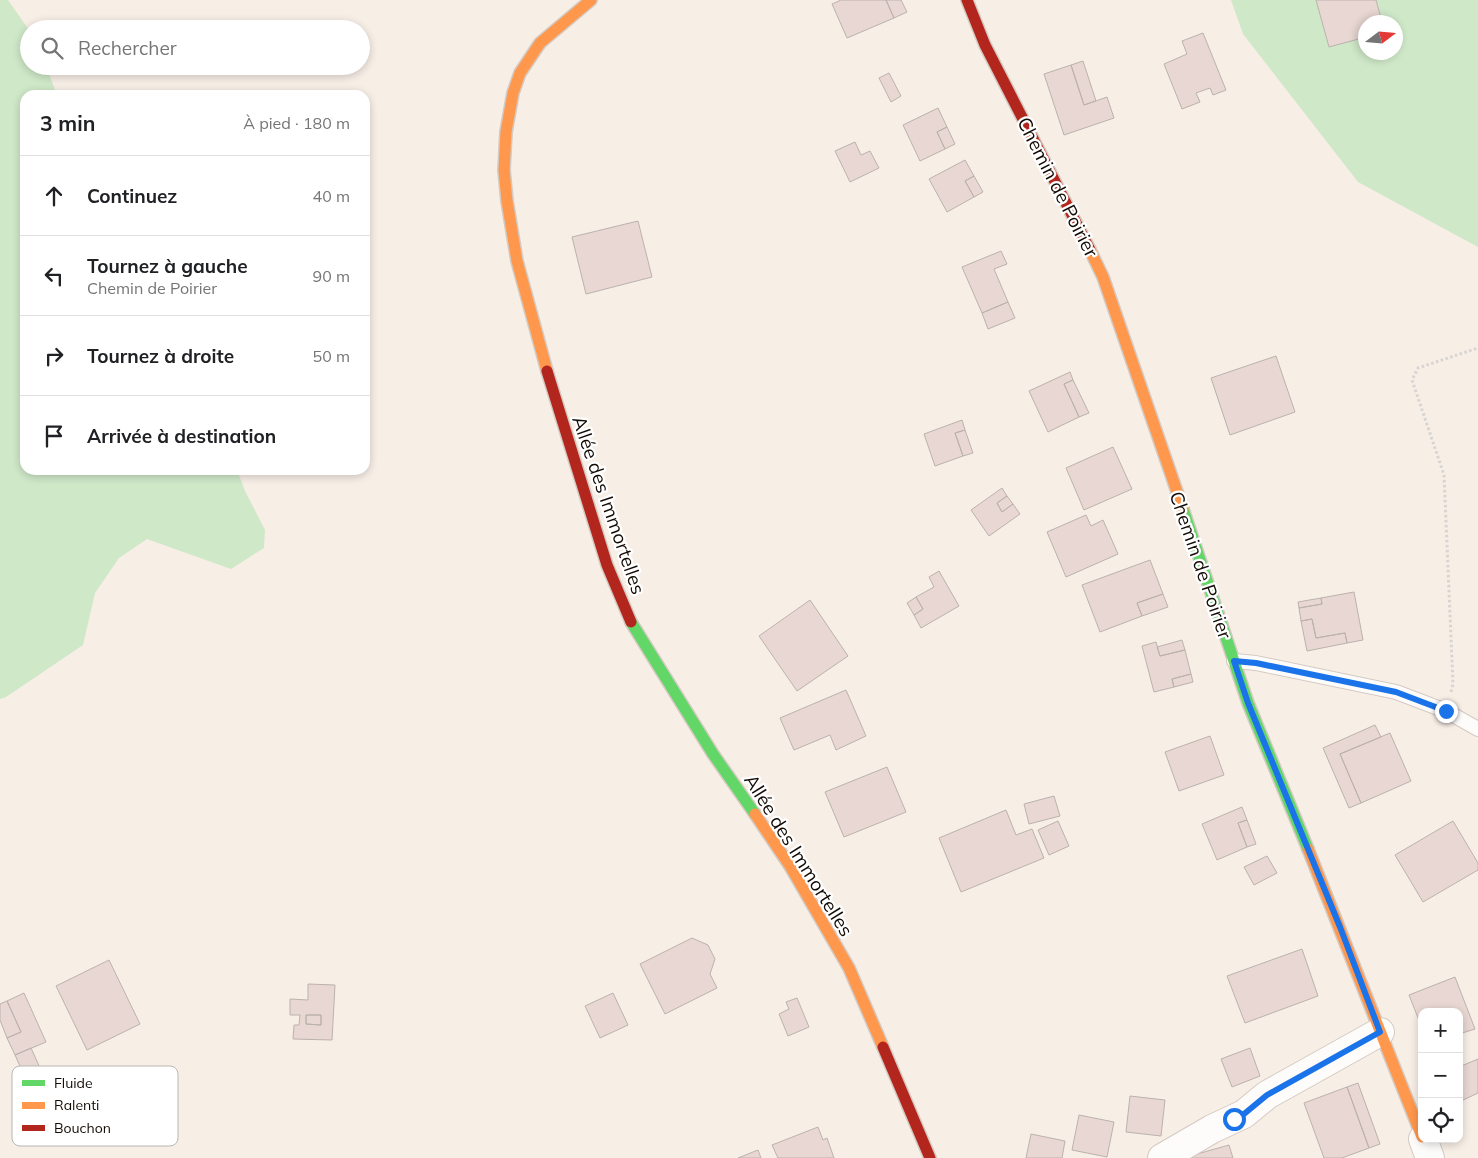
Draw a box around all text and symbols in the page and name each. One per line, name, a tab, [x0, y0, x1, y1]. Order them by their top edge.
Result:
north arrow	[1358, 15, 1403, 60]
search box	[20, 20, 370, 75]
icon: search	[38, 34, 66, 62]
text: Rechercher	[78, 36, 177, 60]
text: 3 min	[40, 110, 95, 136]
text: À pied · 180 m	[243, 113, 350, 133]
street label: Chemin de Poirier	[1012, 113, 1104, 261]
icon: ahead	[40, 182, 68, 210]
text: Continuez	[87, 184, 177, 208]
text: 40 m	[313, 186, 350, 206]
text: Tournez à gauche	[87, 254, 248, 278]
icon: left	[40, 262, 68, 290]
text: 90 m	[313, 266, 350, 286]
text: Chemin de Poirier	[87, 278, 217, 298]
icon: right	[40, 342, 68, 370]
text: Tournez à droite	[87, 344, 234, 368]
text: 50 m	[313, 346, 350, 366]
street label: Allée des Immortelles	[567, 413, 651, 597]
icon: arrive	[40, 422, 68, 450]
text: Arrivée à destination	[87, 424, 276, 448]
street label: Chemin de Poirier	[1165, 488, 1238, 642]
route end	[1435, 700, 1458, 723]
street label: Allée des Immortelles	[739, 769, 859, 941]
map controls	[1418, 1008, 1463, 1143]
button: +	[1418, 1008, 1463, 1053]
button: −	[1418, 1053, 1463, 1098]
legend	[12, 1066, 178, 1146]
text: Fluide	[54, 1074, 93, 1092]
text: Ralenti	[54, 1096, 99, 1114]
button: locate	[1418, 1098, 1463, 1143]
route start	[1223, 1108, 1246, 1131]
text: Bouchon	[54, 1119, 111, 1137]

